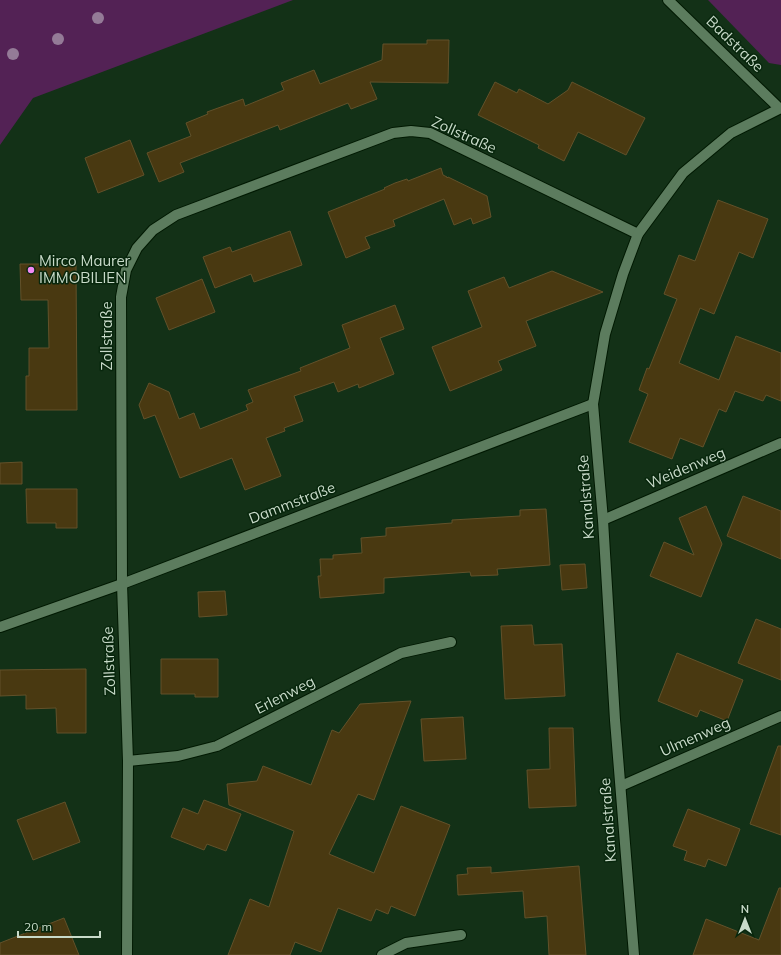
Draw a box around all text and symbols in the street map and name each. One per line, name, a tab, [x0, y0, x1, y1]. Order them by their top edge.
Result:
street label: Badstraße	[703, 12, 768, 76]
street label: Zollstraße	[429, 112, 500, 157]
place label: Mirco Maurer IMMOBILIEN	[39, 251, 131, 287]
marker: Mirco Maurer IMMOBILIEN	[26, 265, 36, 275]
street label: Zollstraße	[97, 301, 116, 371]
street label: Weidenweg	[644, 442, 728, 493]
street label: Kanalstraße	[573, 454, 598, 540]
street label: Dammstraße	[246, 477, 338, 528]
street label: Zollstraße	[98, 626, 119, 696]
street label: Erlenweg	[252, 671, 318, 718]
street label: Ulmenweg	[657, 713, 733, 760]
street label: Kanalstraße	[595, 777, 620, 863]
north arrow	[725, 899, 765, 939]
text: N	[741, 902, 749, 916]
scale bar	[18, 913, 100, 939]
text: 20 m	[24, 919, 52, 934]

